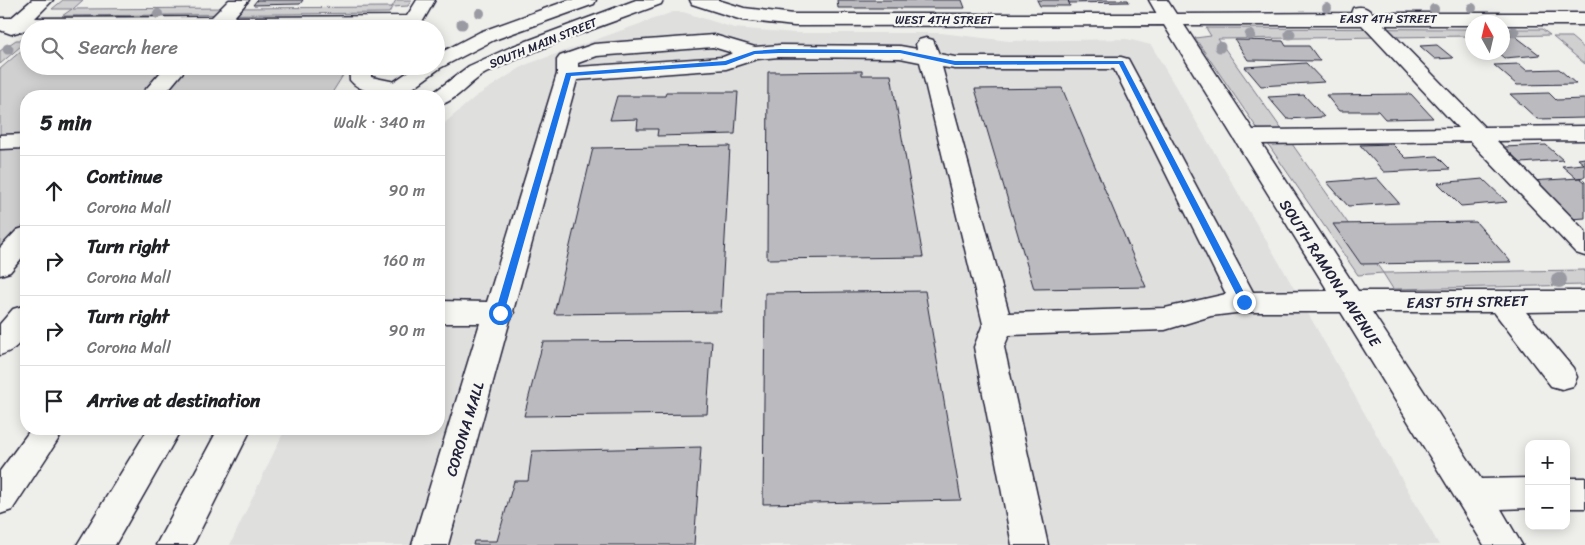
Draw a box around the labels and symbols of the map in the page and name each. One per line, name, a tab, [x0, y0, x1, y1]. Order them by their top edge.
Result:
street label: EAST 4TH STREET	[1339, 8, 1437, 30]
street label: WEST 4TH STREET	[895, 9, 994, 31]
street label: SOUTH MAIN STREET	[486, 11, 601, 75]
north arrow	[1465, 15, 1510, 60]
street label: SOUTH RAMONA AVENUE	[1272, 194, 1389, 353]
street label: EAST 5TH STREET	[1406, 288, 1529, 316]
route end	[1233, 291, 1256, 314]
route start	[489, 302, 512, 325]
street label: CORONA MALL	[438, 378, 492, 480]

